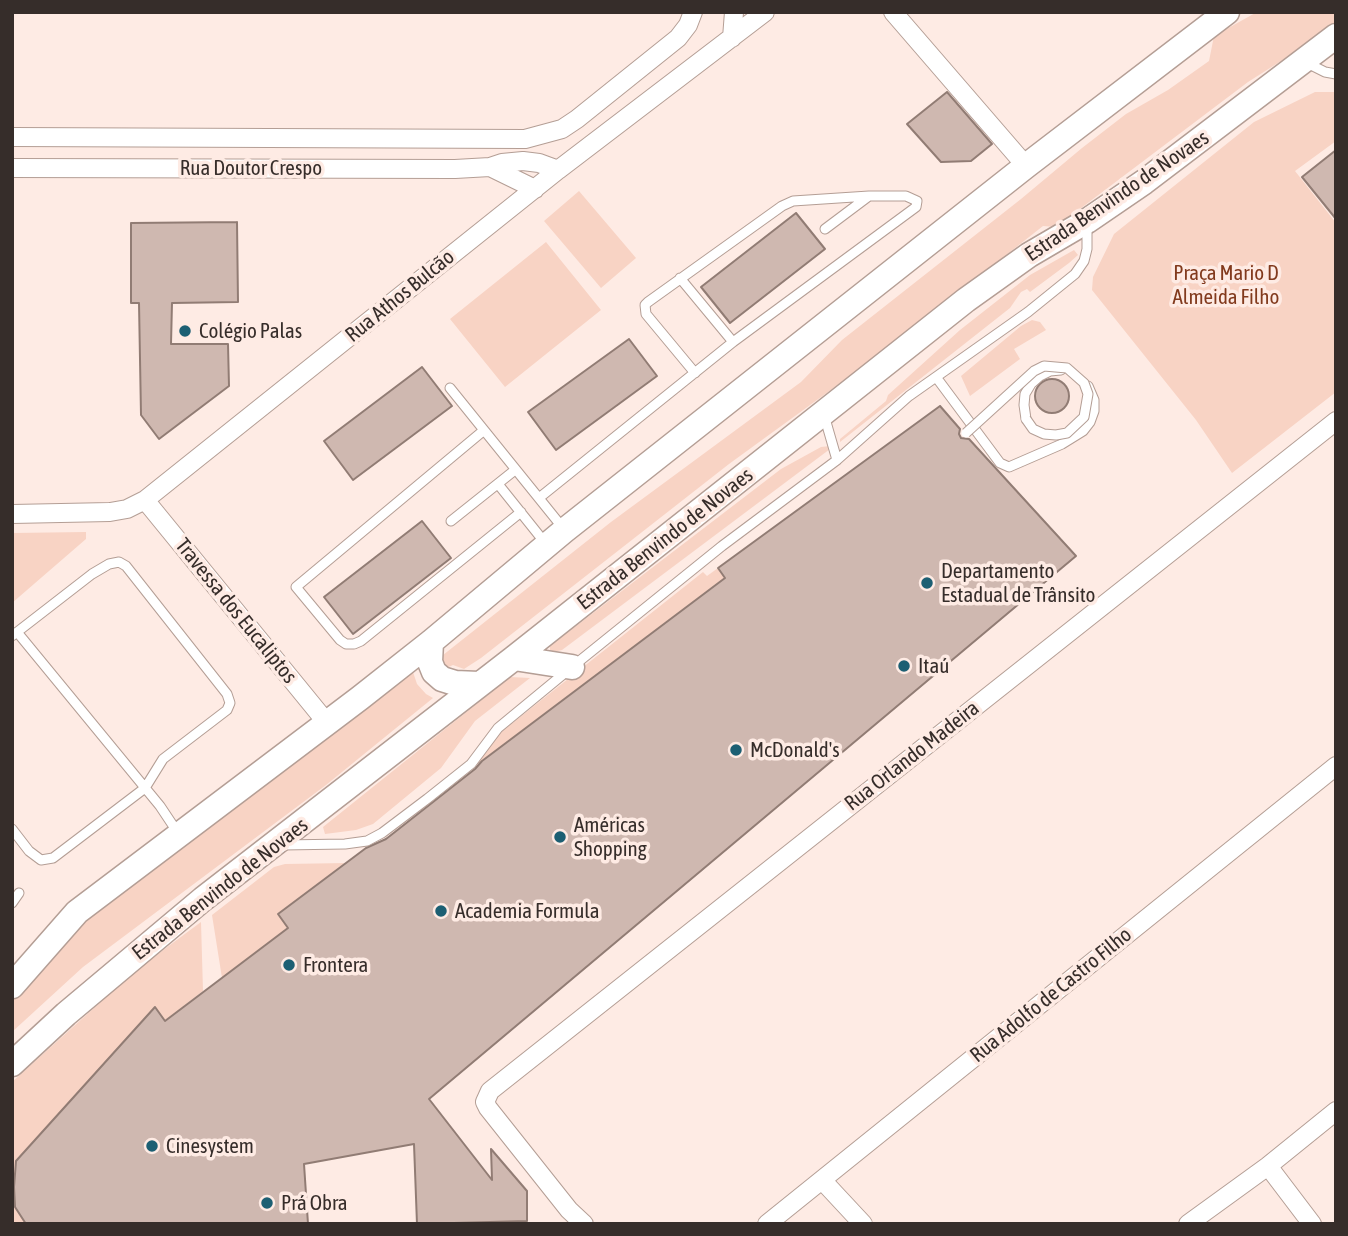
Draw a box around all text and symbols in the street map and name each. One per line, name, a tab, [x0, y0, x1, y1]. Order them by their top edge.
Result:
street label: Estrada Benvindo de Novaes	[1020, 125, 1214, 267]
street label: Rua Doutor Crespo	[180, 155, 322, 181]
street label: Rua Athos Bulcão	[340, 244, 460, 348]
park label: Praça Mario D Almeida Filho	[1173, 260, 1279, 310]
place label: Colégio Palas	[199, 318, 302, 344]
marker: Colégio Palas	[177, 323, 193, 339]
street label: Estrada Benvindo de Novaes	[572, 463, 758, 615]
street label: Travessa dos Eucaliptos	[170, 533, 302, 689]
place label: Departamento Estadual de Trânsito	[941, 558, 1095, 608]
marker: Departamento Estadual de Trânsito	[919, 575, 935, 591]
place label: Itaú	[918, 653, 949, 679]
marker: Itaú	[896, 658, 912, 674]
street label: Rua Orlando Madeira	[840, 696, 984, 816]
place label: McDonald's	[750, 737, 840, 763]
marker: McDonald's	[728, 742, 744, 758]
place label: Américas Shopping	[574, 812, 647, 862]
street label: Estrada Benvindo de Novaes	[127, 813, 313, 965]
marker: Américas Shopping	[552, 829, 568, 845]
place label: Academia Formula	[455, 898, 600, 924]
marker: Academia Formula	[433, 903, 449, 919]
street label: Rua Adolfo de Castro Filho	[965, 922, 1137, 1068]
place label: Frontera	[303, 952, 368, 978]
marker: Frontera	[281, 957, 297, 973]
place label: Cinesystem	[166, 1133, 254, 1159]
marker: Cinesystem	[144, 1138, 160, 1154]
place label: Prá Obra	[281, 1190, 347, 1216]
marker: Prá Obra	[259, 1195, 275, 1211]

